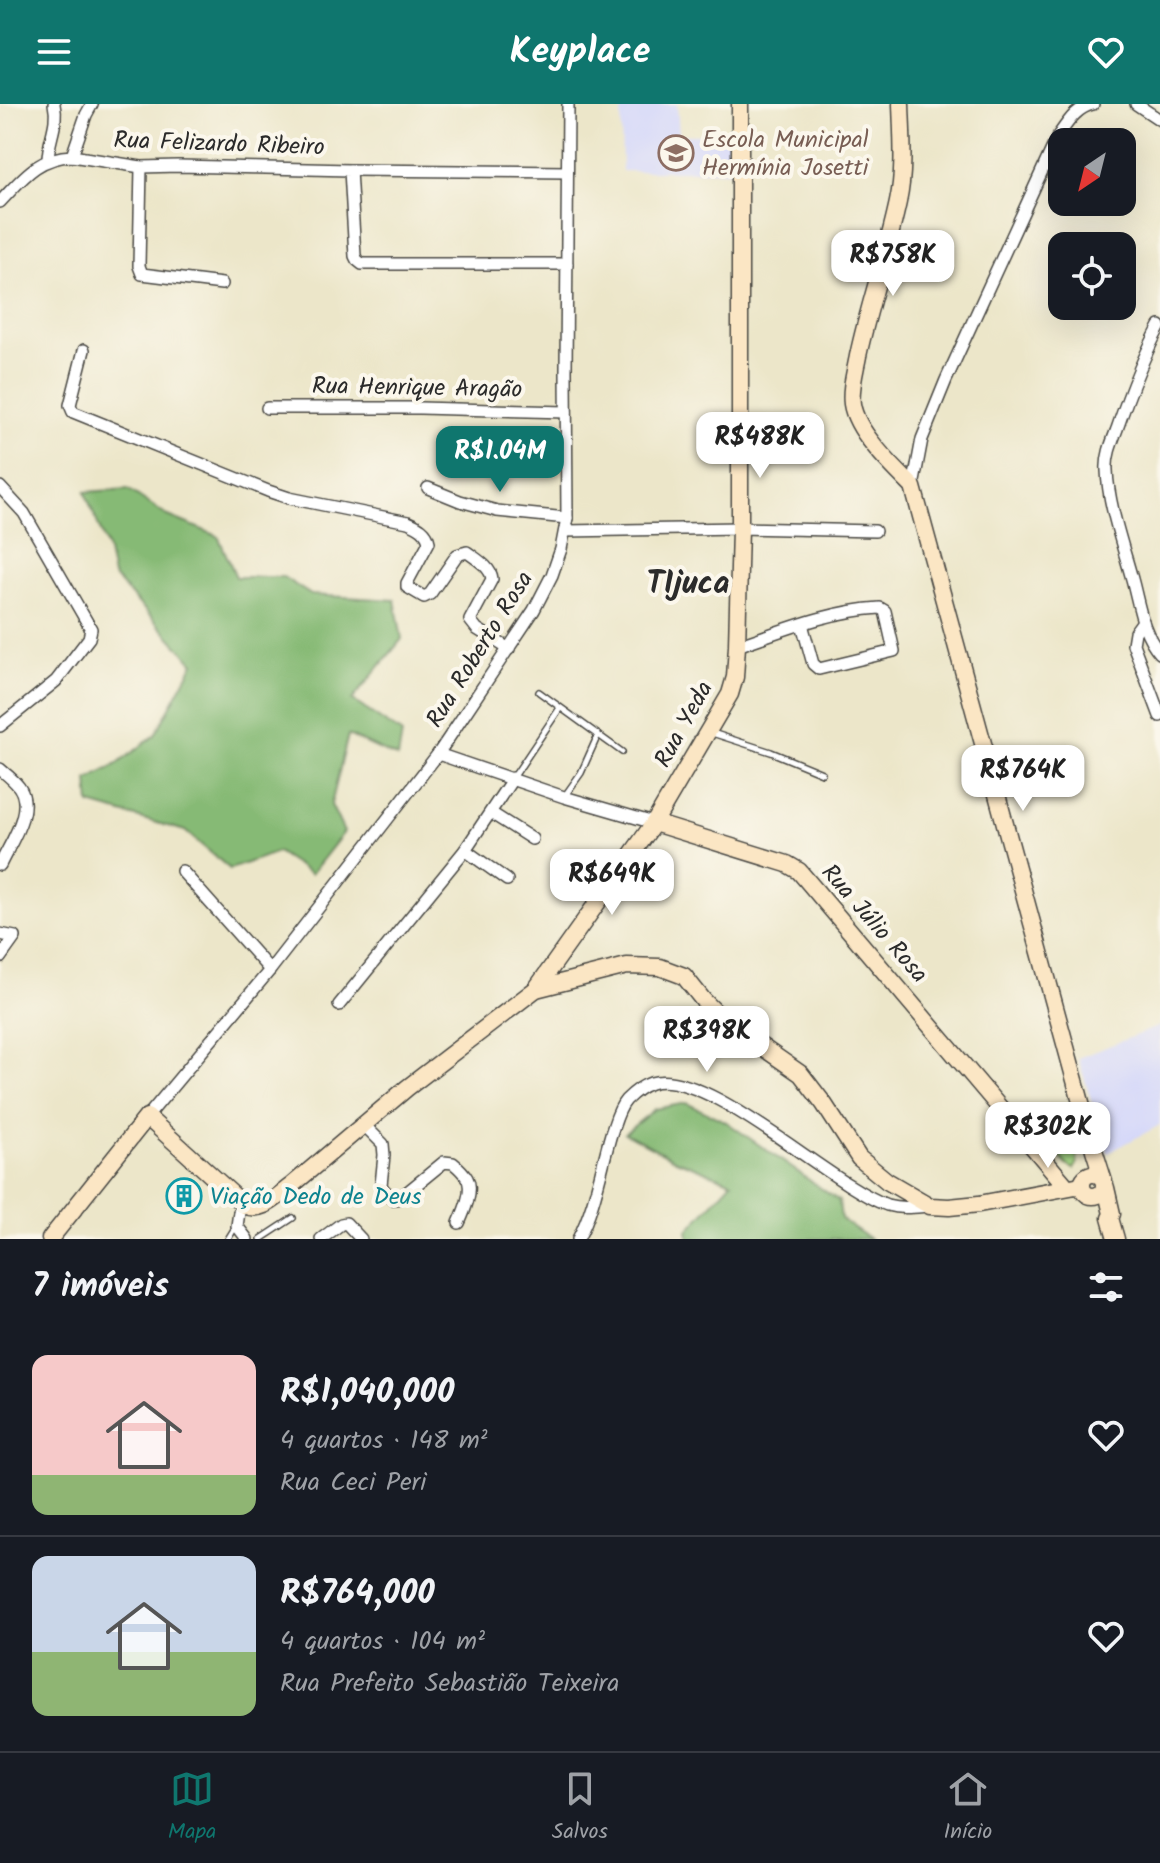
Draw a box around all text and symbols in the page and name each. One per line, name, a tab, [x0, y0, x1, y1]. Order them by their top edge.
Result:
text: Keyplace	[510, 24, 650, 81]
icon: menu	[32, 30, 76, 74]
icon: heart	[1084, 30, 1128, 74]
street label: Rua Felizardo Ribeiro	[113, 121, 325, 168]
place label: Escola Municipal Hermínia Josetti	[702, 121, 870, 188]
north arrow	[1048, 128, 1136, 216]
map controls	[1048, 128, 1136, 320]
school or university icon: Escola Municipal Hermínia Josetti	[657, 134, 695, 172]
pin: R$758K	[828, 230, 958, 298]
button: locate	[1048, 232, 1136, 320]
text: R$758K	[849, 235, 937, 277]
street label: Rua Henrique Aragão	[311, 367, 523, 410]
pin: R$488K	[695, 412, 825, 480]
text: R$488K	[714, 417, 806, 459]
pin: R$1.04M	[426, 426, 574, 494]
text: R$1.04M	[454, 431, 546, 473]
district label: TIjuca	[646, 559, 730, 610]
street label: Rua Roberto Rosa	[416, 564, 544, 736]
street label: Rua Yeda	[644, 674, 724, 775]
pin: R$764K	[958, 745, 1088, 813]
text: R$764K	[979, 750, 1067, 792]
pin: R$649K	[547, 849, 677, 917]
text: R$649K	[568, 854, 656, 896]
street label: Rua Júlio Rosa	[811, 855, 937, 992]
pin: R$398K	[642, 1006, 772, 1074]
text: R$398K	[662, 1011, 752, 1053]
pin: R$302K	[983, 1102, 1113, 1170]
text: R$302K	[1003, 1107, 1093, 1149]
building icon: Viação Dedo de Deus	[165, 1177, 203, 1215]
place label: Viação Dedo de Deus	[210, 1178, 422, 1217]
text: 7 imóveis	[32, 1260, 169, 1314]
icon: filters	[1084, 1265, 1128, 1309]
text: R$1,040,000	[280, 1366, 454, 1420]
icon: home	[96, 1387, 192, 1483]
icon: heart	[1084, 1413, 1128, 1457]
text: 4 quartos · 148 m²	[280, 1420, 488, 1462]
text: Rua Ceci Peri	[280, 1462, 426, 1504]
text: R$764,000	[280, 1567, 435, 1621]
icon: home	[96, 1588, 192, 1684]
icon: heart	[1084, 1614, 1128, 1658]
text: 4 quartos · 104 m²	[280, 1621, 485, 1663]
text: Rua Prefeito Sebastião Teixeira	[280, 1663, 619, 1705]
tab: Mapa	[168, 1767, 216, 1850]
tab: Salvos	[552, 1767, 608, 1850]
tab: Início	[943, 1767, 992, 1850]

